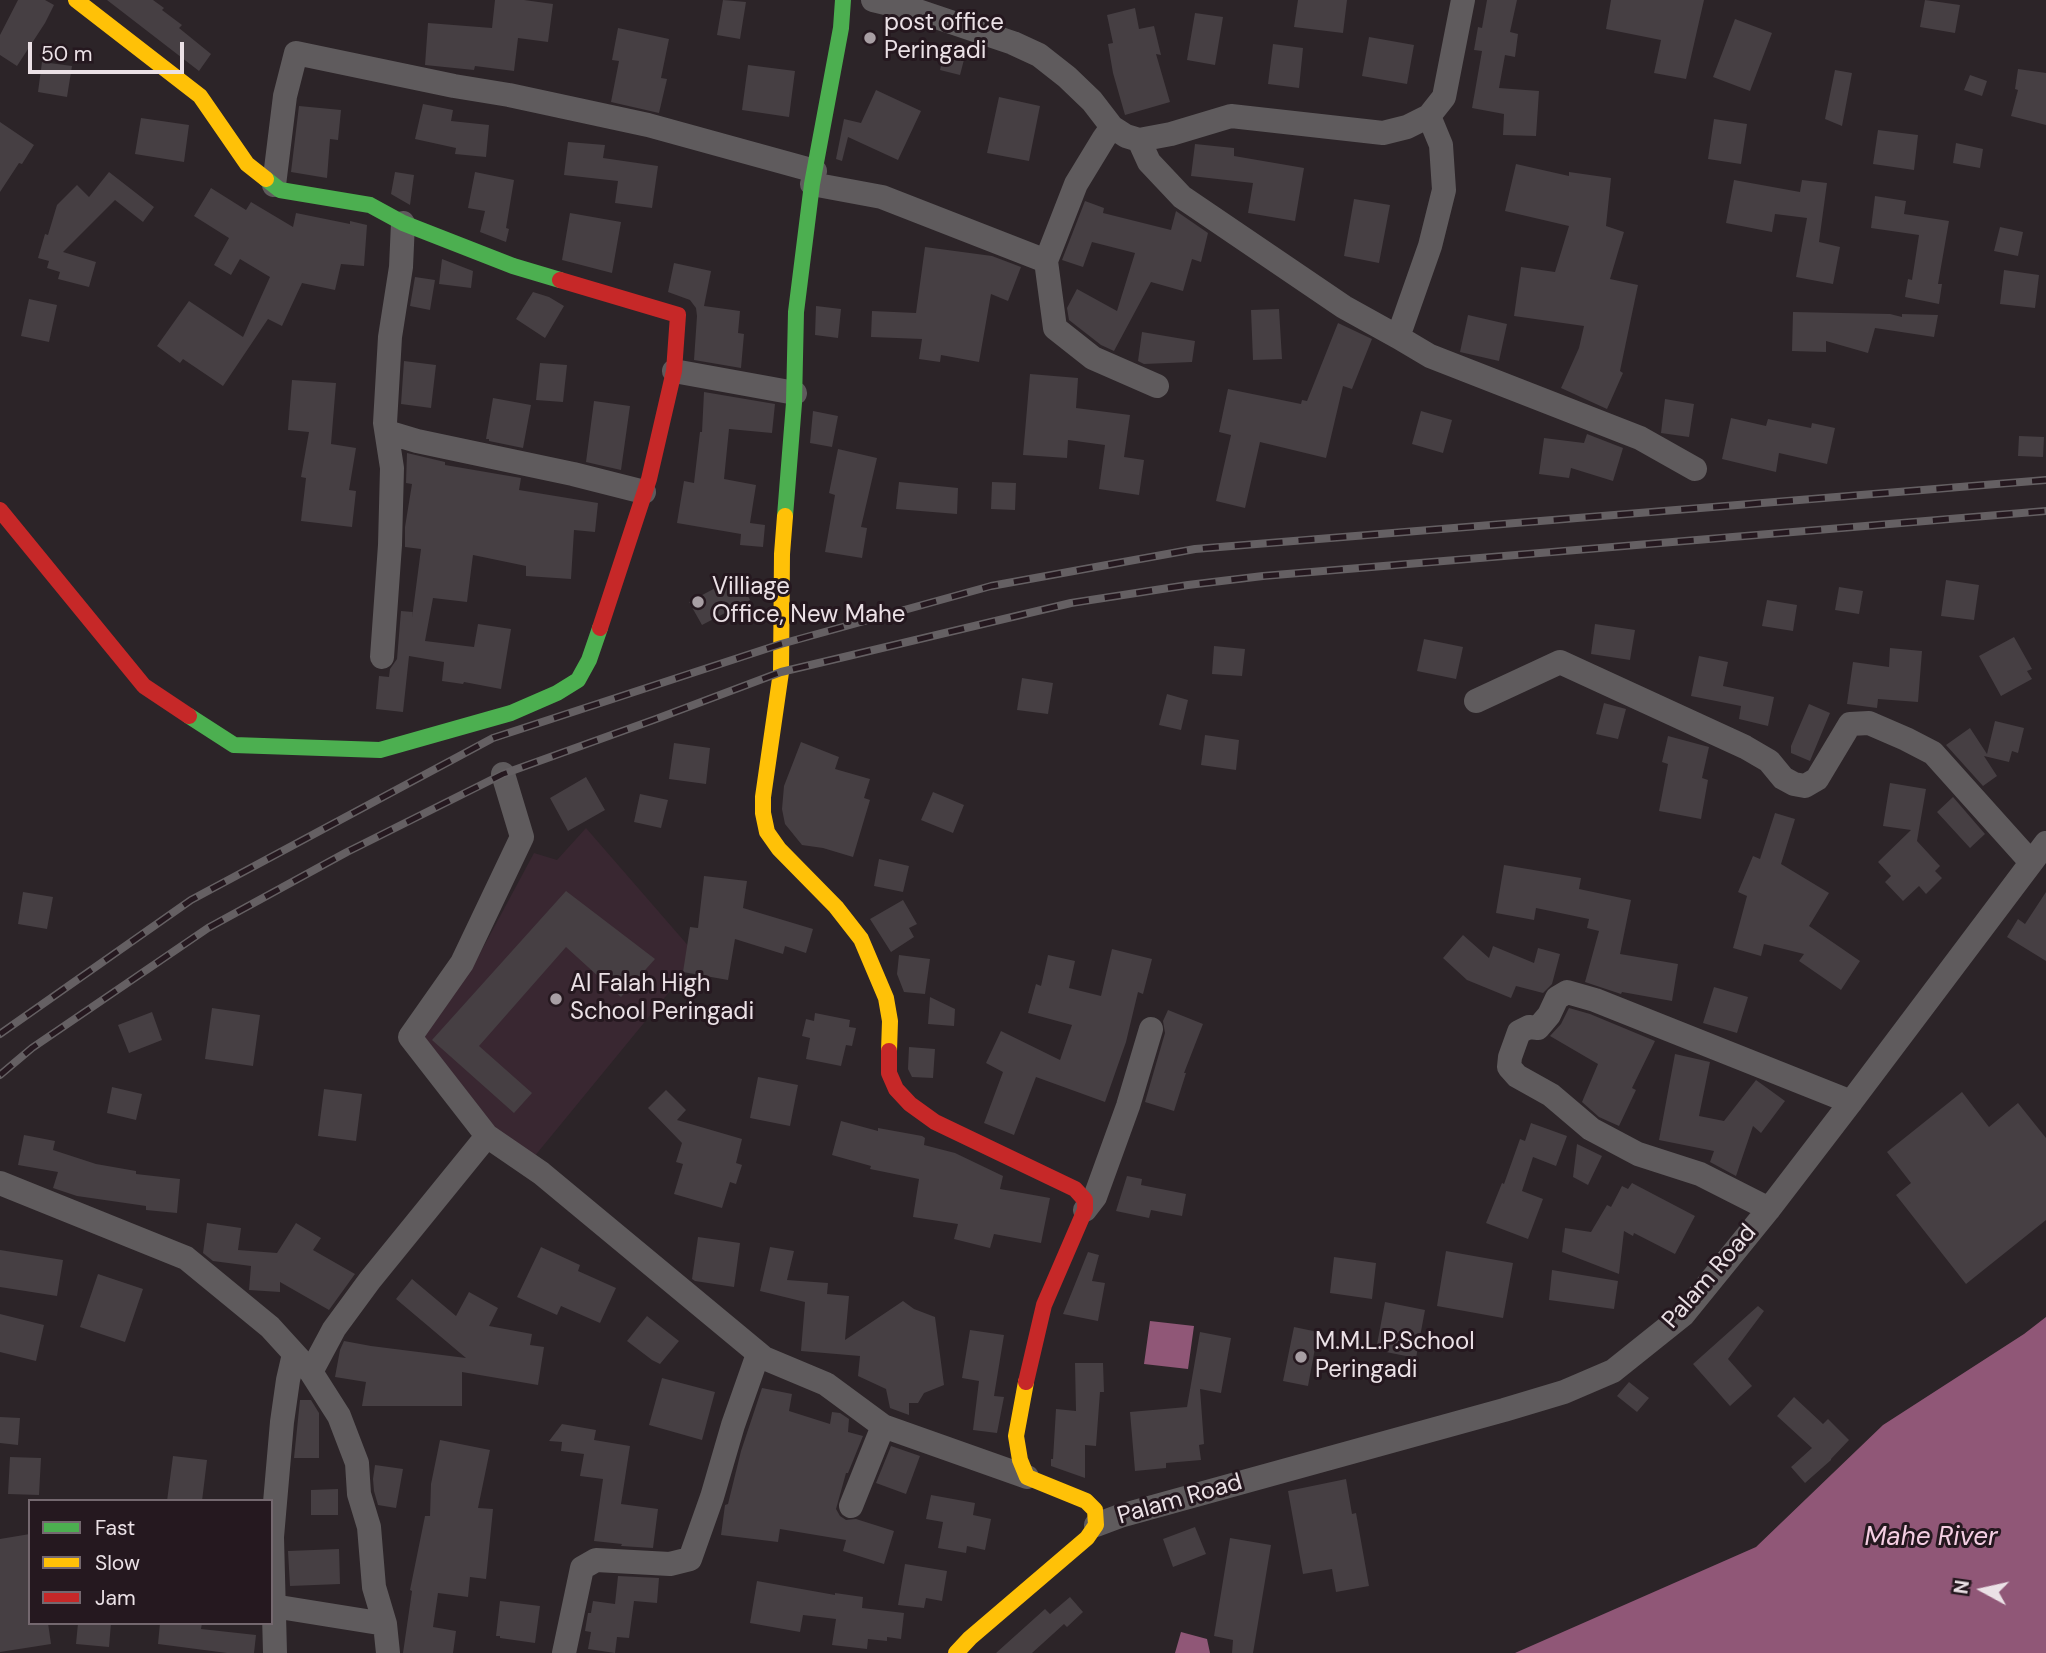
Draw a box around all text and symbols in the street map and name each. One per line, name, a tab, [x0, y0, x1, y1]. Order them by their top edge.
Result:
place label: post office Peringadi	[884, 10, 1004, 66]
scale bar	[32, 28, 187, 72]
marker: post office Peringadi	[862, 30, 878, 46]
text: 50 m	[41, 40, 92, 68]
place label: Villiage Office, New Mahe	[712, 574, 905, 630]
marker: Villiage Office, New Mahe	[690, 594, 706, 610]
place label: Al Falah High School Peringadi	[570, 971, 754, 1027]
marker: Al Falah High School Peringadi	[548, 991, 564, 1007]
street label: Palam Road	[1657, 1219, 1763, 1335]
place label: M.M.L.P.School Peringadi	[1315, 1329, 1475, 1385]
marker: M.M.L.P.School Peringadi	[1293, 1349, 1309, 1365]
street label: Palam Road	[1114, 1468, 1246, 1532]
legend	[28, 1499, 273, 1625]
text: Fast	[95, 1514, 135, 1542]
water label: Mahe River	[1864, 1522, 1998, 1554]
text: Slow	[95, 1549, 140, 1577]
north arrow	[1948, 1555, 2018, 1625]
text: N	[1948, 1578, 1975, 1596]
text: Jam	[95, 1584, 136, 1612]

